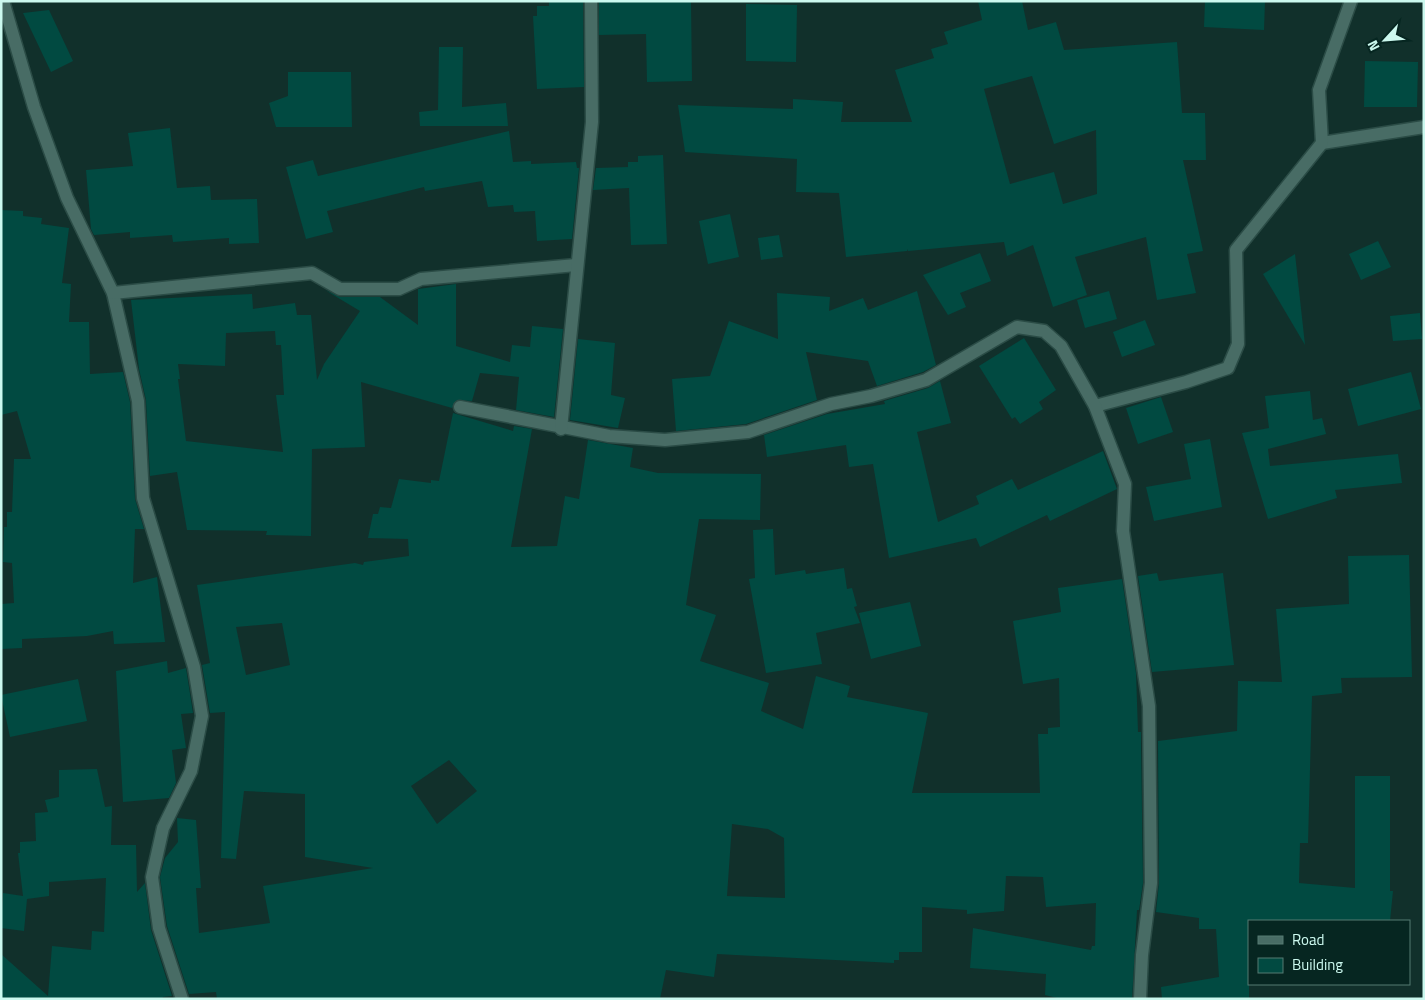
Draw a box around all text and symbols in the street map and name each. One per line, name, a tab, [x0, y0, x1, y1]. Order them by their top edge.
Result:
north arrow	[1360, 15, 1410, 65]
text: N	[1361, 37, 1384, 55]
legend	[1248, 920, 1410, 985]
text: Road	[1292, 928, 1324, 951]
text: Building	[1292, 953, 1343, 976]

